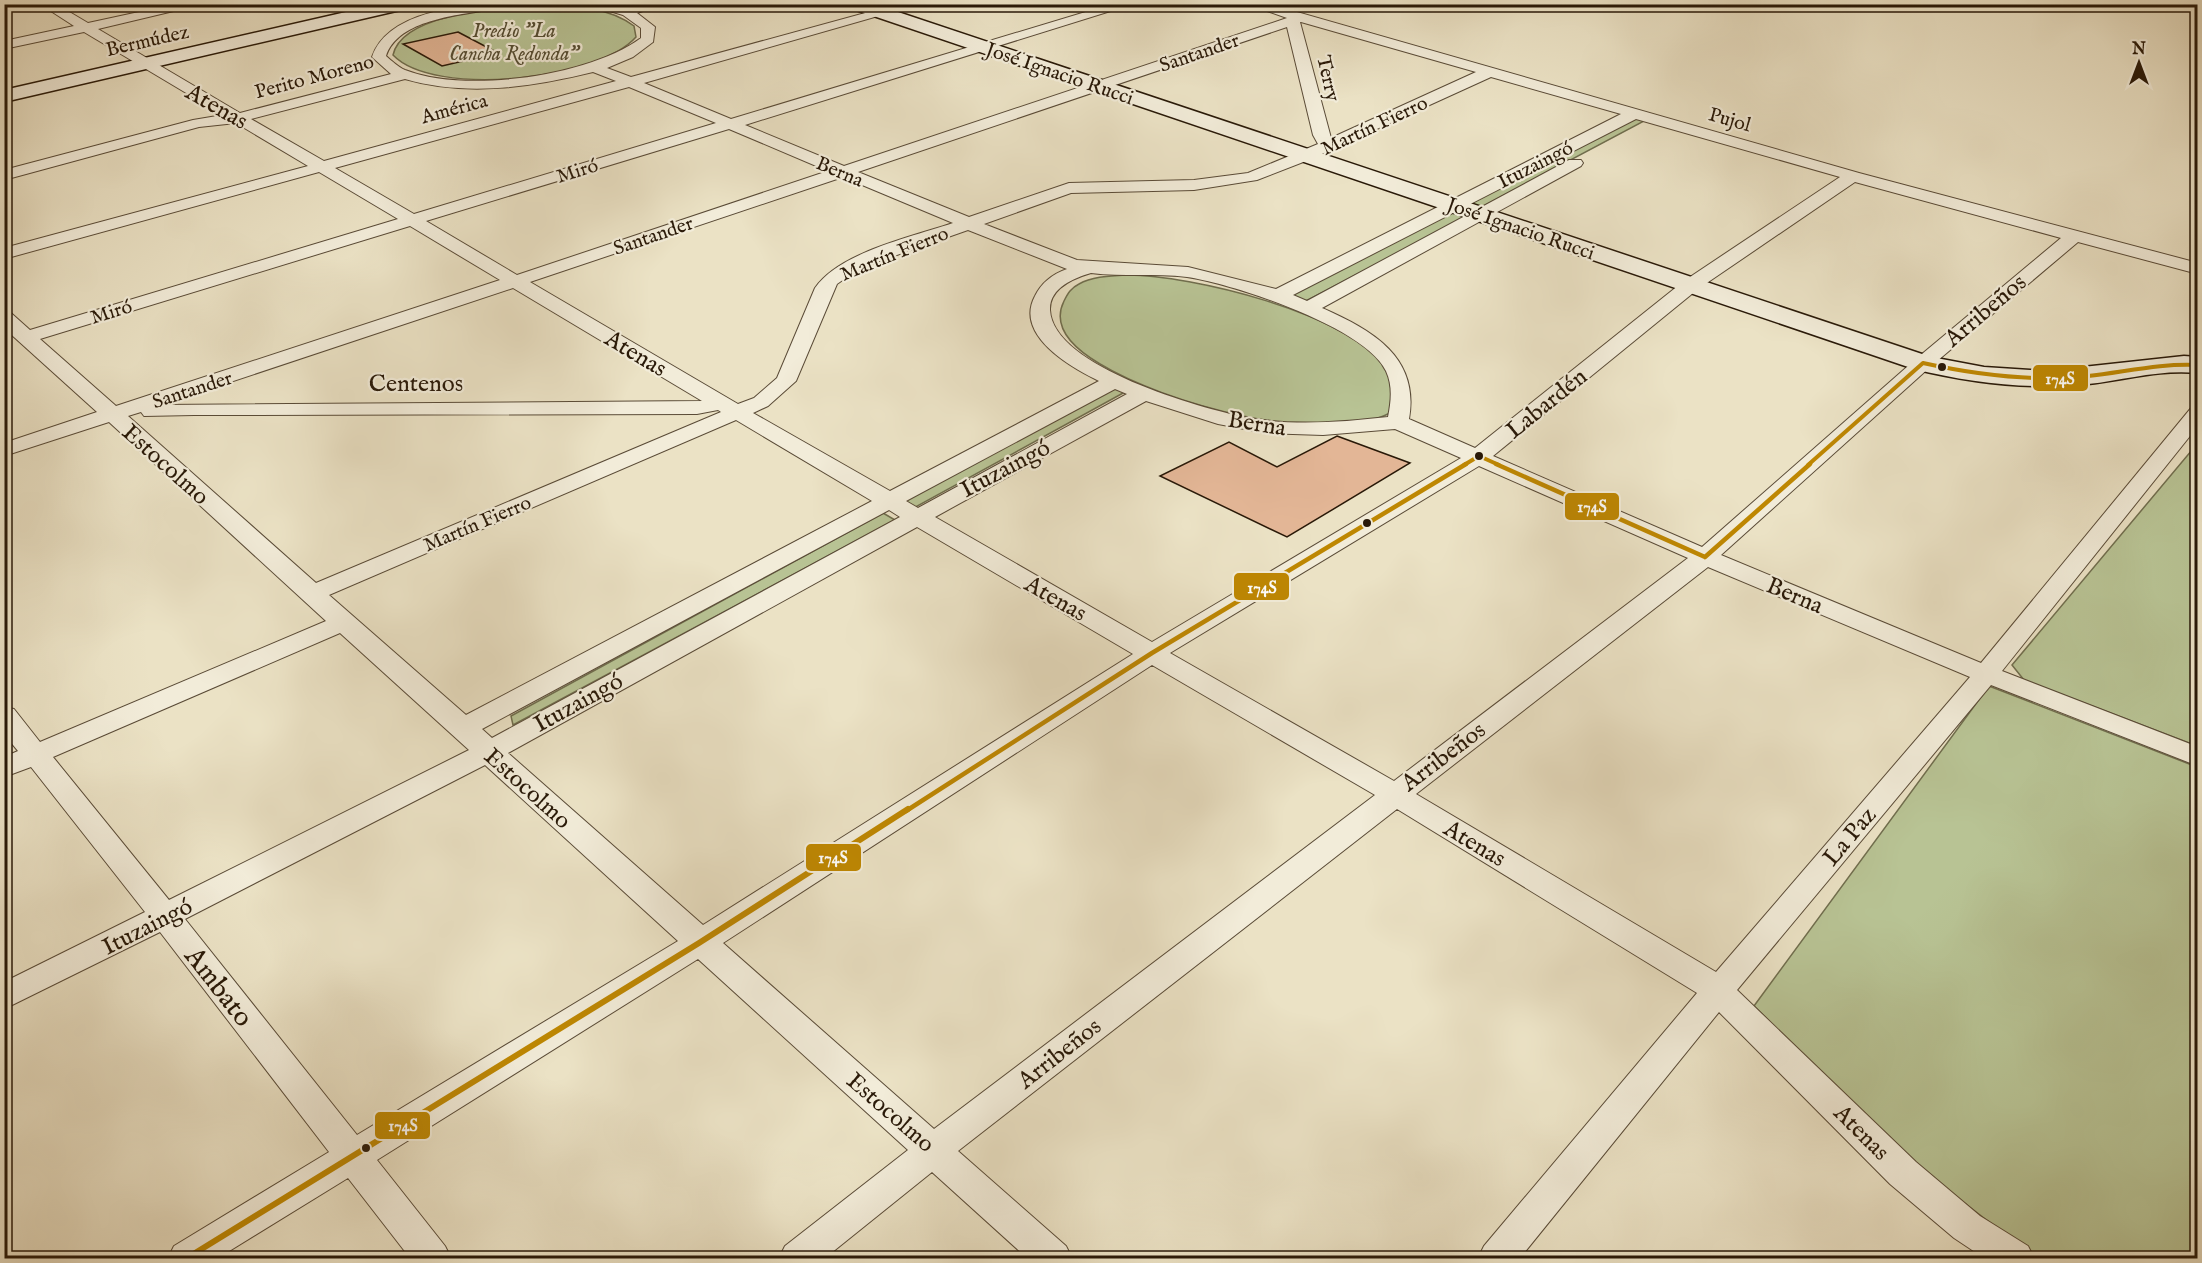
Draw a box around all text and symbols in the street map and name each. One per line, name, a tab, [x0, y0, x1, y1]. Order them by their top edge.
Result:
park label: Predio "La Cancha Redonda"	[449, 19, 581, 67]
street label: Bermúdez	[103, 20, 191, 63]
street label: Santander	[1156, 28, 1243, 79]
north arrow	[2109, 33, 2169, 93]
street label: José Ignacio Rucci	[980, 37, 1137, 111]
text: N	[2131, 40, 2146, 60]
street label: Perito Moreno	[252, 49, 377, 105]
street label: Terry	[1310, 53, 1345, 104]
street label: Atenas	[179, 77, 253, 137]
street label: América	[417, 88, 491, 131]
street label: Martín Fierro	[1317, 91, 1432, 162]
street label: Pujol	[1706, 103, 1754, 139]
street label: Ituzaingó	[1494, 136, 1578, 195]
street label: Berna	[812, 151, 867, 194]
street label: Miró	[554, 153, 602, 190]
street label: José Ignacio Rucci	[1441, 192, 1598, 266]
street label: Santander	[610, 211, 697, 262]
street label: Martín Fierro	[837, 221, 953, 287]
street label: Arribeños	[1938, 268, 2034, 355]
street label: Miró	[88, 294, 136, 331]
street label: Atenas	[598, 323, 672, 385]
unlabelled marker	[1936, 361, 1948, 373]
street label: Labardén	[1500, 362, 1594, 446]
line badge: 174S	[2032, 364, 2089, 392]
street label: Santander	[149, 366, 236, 415]
street label: Centenos	[369, 369, 463, 400]
text: 174S	[2045, 370, 2075, 390]
street label: Berna	[1225, 405, 1289, 444]
street label: Estocolmo	[115, 418, 215, 513]
street label: Ituzaingó	[955, 433, 1056, 506]
unlabelled marker	[1473, 450, 1485, 462]
street label: Martín Fierro	[420, 490, 535, 558]
line badge: 174S	[1564, 492, 1620, 521]
text: 174S	[1577, 498, 1607, 518]
unlabelled marker	[1361, 517, 1373, 529]
street label: Atenas	[1018, 569, 1092, 629]
street label: Berna	[1761, 571, 1828, 622]
line badge: 174S	[1233, 572, 1290, 601]
text: 174S	[1247, 579, 1277, 599]
street label: Ituzaingó	[529, 666, 629, 740]
street label: Arribeños	[1395, 715, 1492, 800]
street label: Estocolmo	[477, 742, 577, 837]
street label: La Paz	[1816, 801, 1884, 873]
street label: Atenas	[1437, 813, 1511, 875]
line badge: 174S	[805, 843, 862, 872]
text: 174S	[818, 849, 848, 869]
street label: Ituzaingó	[97, 891, 198, 963]
street label: Ambato	[175, 940, 260, 1035]
street label: Arribeños	[1011, 1012, 1108, 1097]
street label: Estocolmo	[839, 1066, 941, 1160]
street label: Atenas	[1826, 1098, 1896, 1168]
line badge: 174S	[374, 1111, 431, 1140]
text: 174S	[388, 1117, 418, 1137]
unlabelled marker	[360, 1142, 372, 1154]

